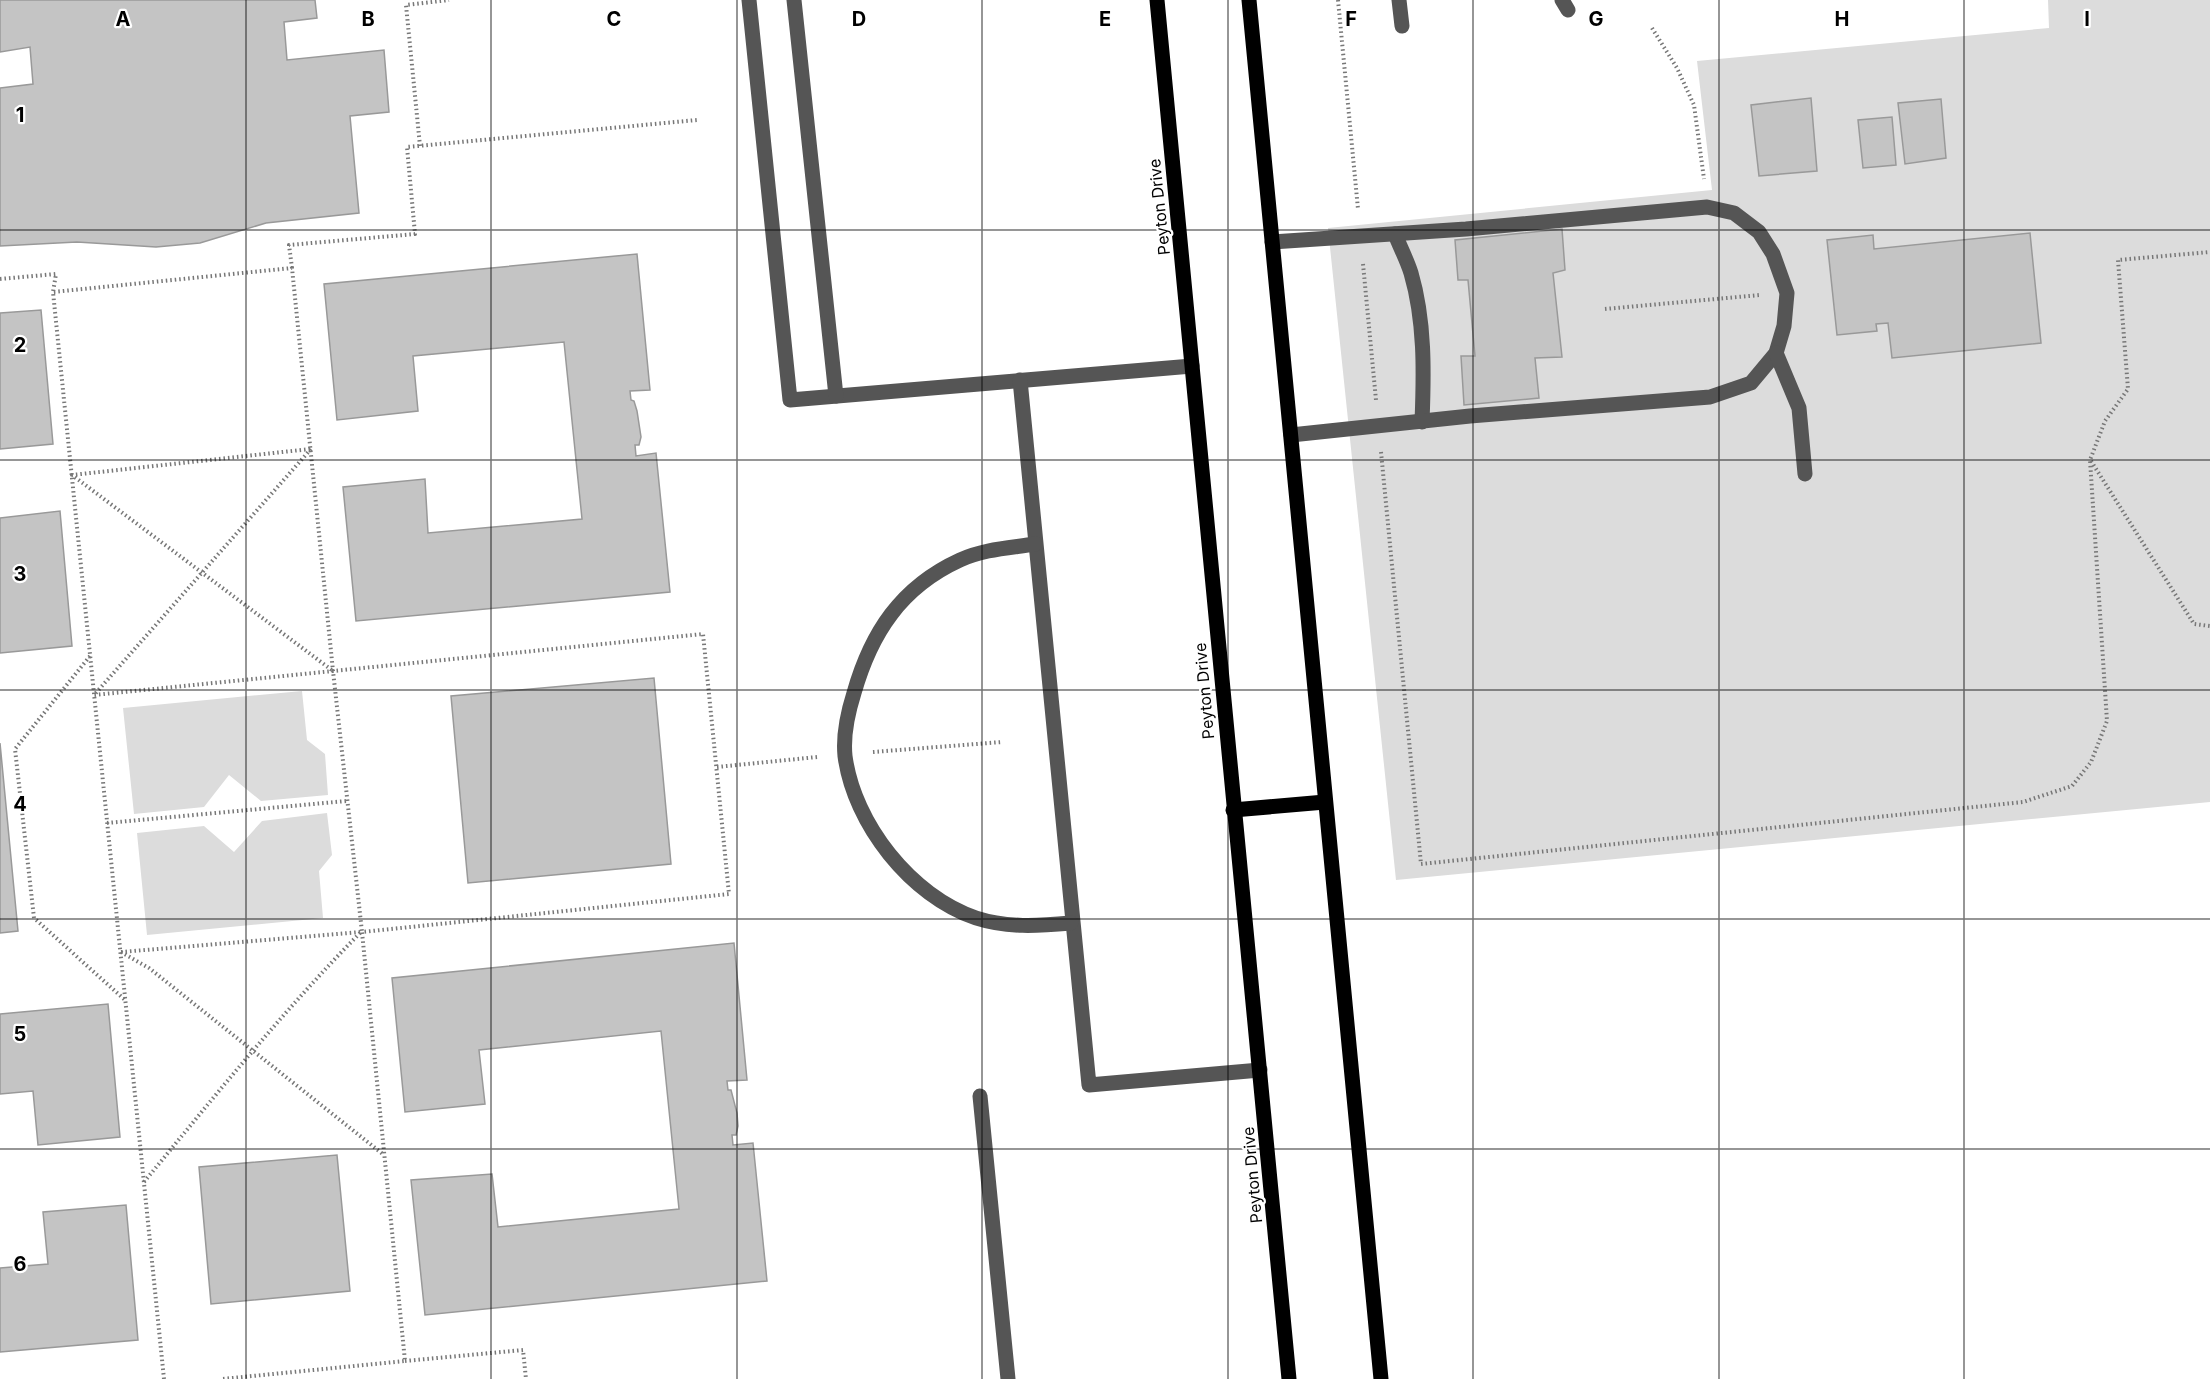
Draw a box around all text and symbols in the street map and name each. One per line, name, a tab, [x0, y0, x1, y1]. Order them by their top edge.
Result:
text: A	[116, 7, 131, 31]
text: B	[361, 7, 375, 31]
text: C	[607, 7, 621, 31]
text: D	[852, 7, 866, 31]
text: E	[1099, 7, 1111, 31]
text: F	[1345, 7, 1357, 31]
text: G	[1588, 7, 1604, 31]
text: H	[1835, 7, 1849, 31]
text: I	[2084, 7, 2090, 31]
text: 1	[16, 103, 24, 127]
street label: Peyton Drive	[1144, 158, 1174, 256]
text: 2	[14, 333, 26, 357]
text: 3	[14, 562, 26, 586]
street label: Peyton Drive	[1190, 642, 1218, 740]
text: 4	[13, 792, 27, 816]
text: 5	[14, 1022, 26, 1046]
street label: Peyton Drive	[1238, 1126, 1266, 1224]
text: 6	[14, 1252, 27, 1276]

